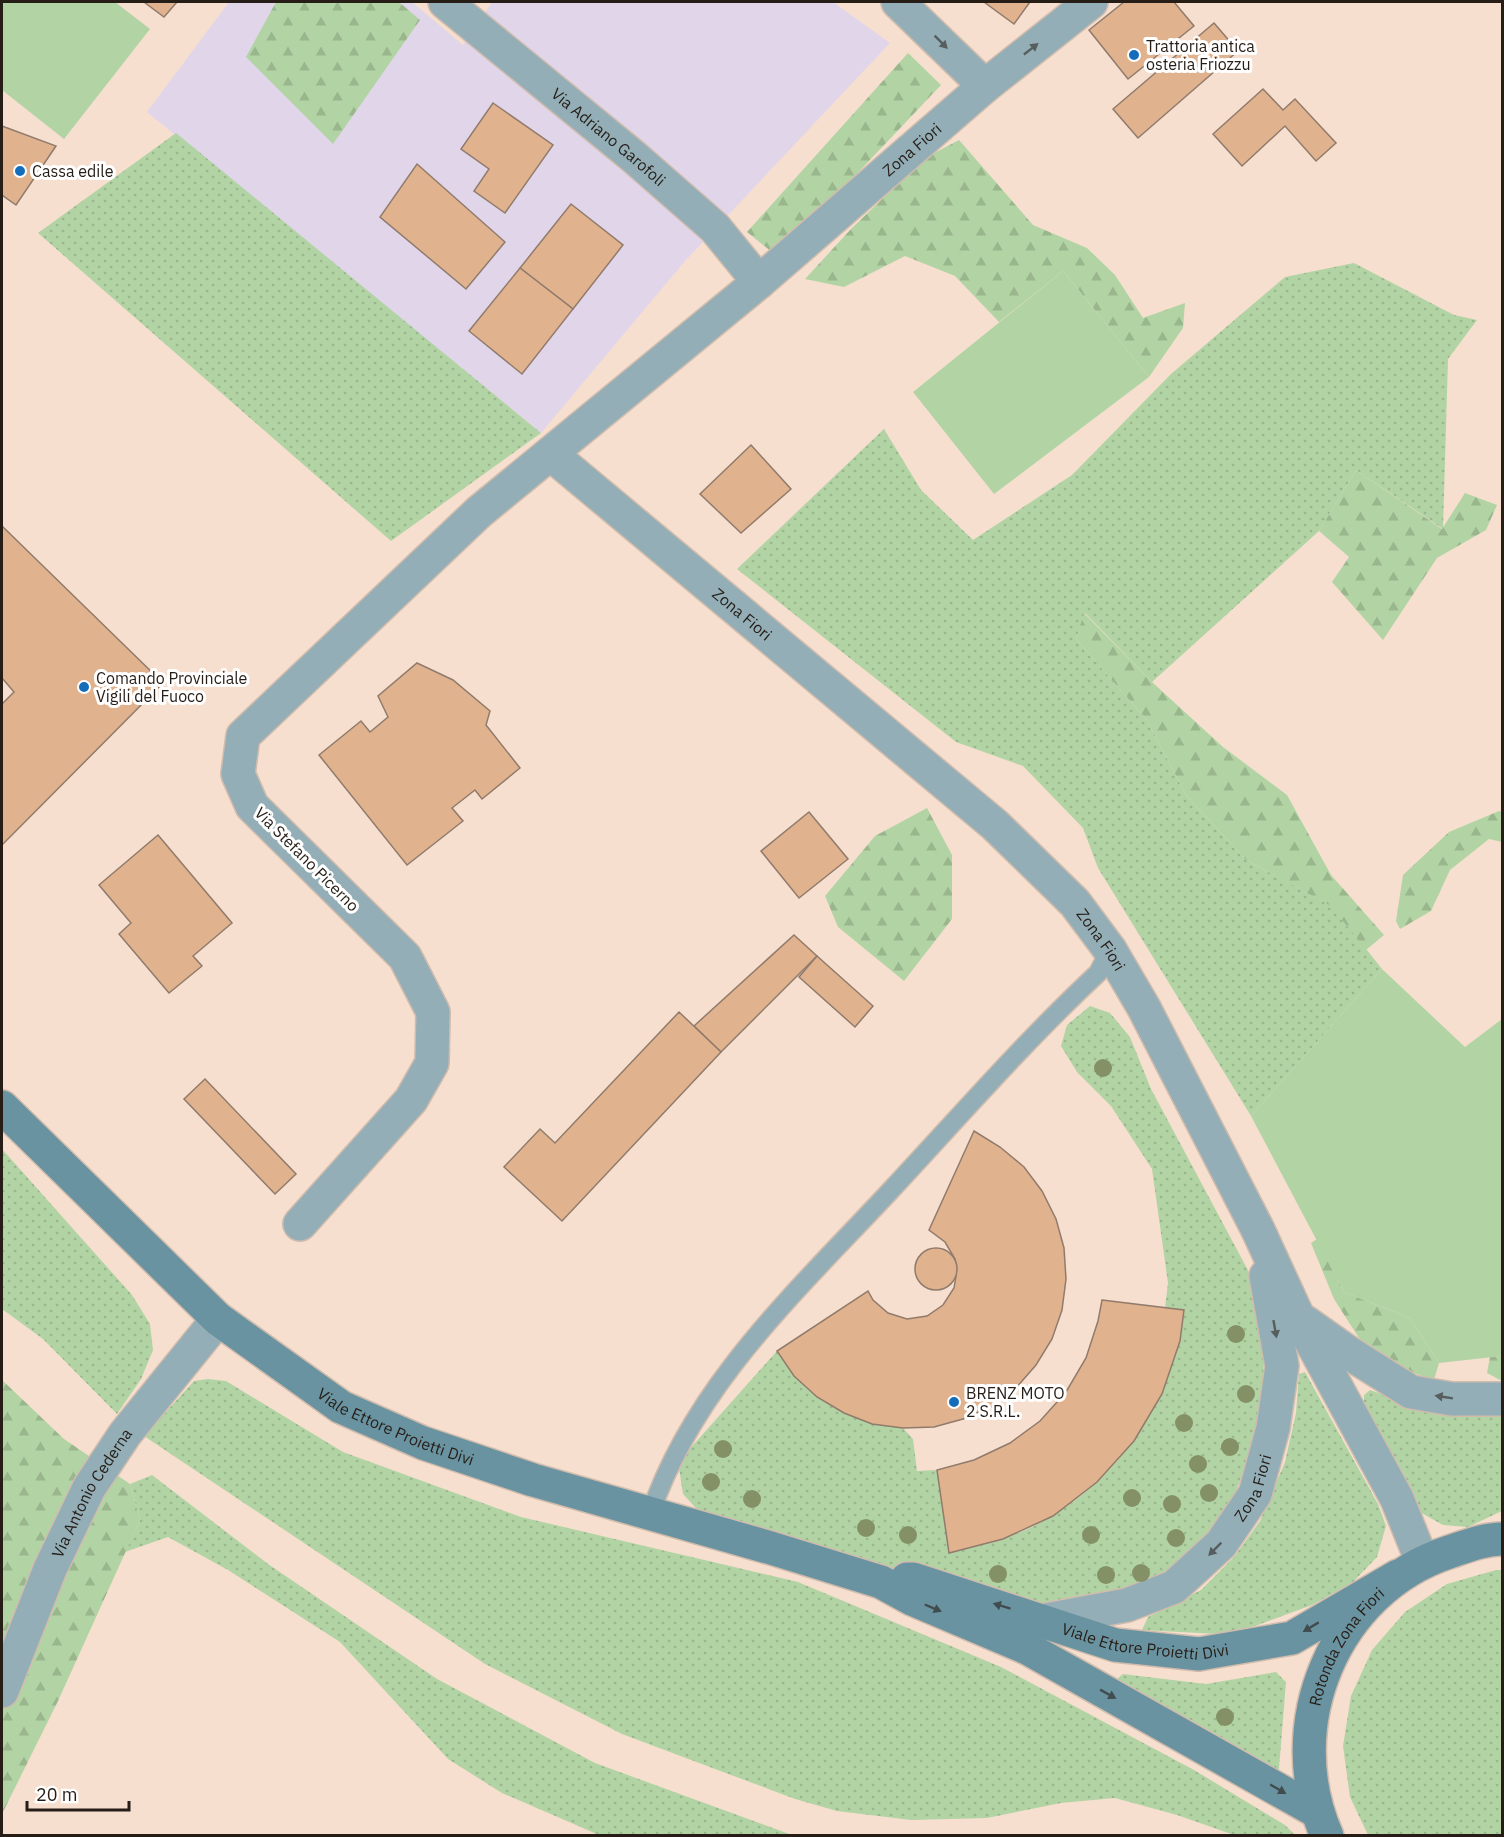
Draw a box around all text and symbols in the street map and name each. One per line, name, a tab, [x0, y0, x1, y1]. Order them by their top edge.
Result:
one-way arrow	[933, 34, 947, 48]
place label: Trattoria antica osteria Friozzu	[1146, 36, 1255, 74]
one-way arrow	[1023, 43, 1039, 56]
marker: Trattoria antica osteria Friozzu	[1127, 48, 1141, 62]
street label: Via Adriano Garofoli	[547, 83, 670, 190]
street label: Zona Fiori	[878, 118, 945, 180]
place label: Cassa edile	[32, 161, 114, 181]
marker: Cassa edile	[13, 164, 27, 178]
street label: Zona Fiori	[709, 583, 776, 645]
place label: Comando Provinciale Vigili del Fuoco	[96, 668, 248, 706]
marker: Comando Provinciale Vigili del Fuoco	[77, 680, 91, 694]
street label: Via Stefano Picerno	[251, 803, 363, 915]
street label: Zona Fiori	[1073, 905, 1130, 974]
one-way arrow	[1271, 1319, 1280, 1338]
street label: Viale Ettore Proietti Divi	[313, 1383, 477, 1469]
place label: BRENZ MOTO 2 S.R.L.	[966, 1383, 1065, 1421]
one-way arrow	[1435, 1393, 1454, 1402]
marker: BRENZ MOTO 2 S.R.L.	[947, 1395, 961, 1409]
street label: Via Antonio Cederna	[47, 1423, 136, 1561]
street label: Zona Fiori	[1230, 1452, 1275, 1525]
one-way arrow	[1208, 1541, 1222, 1556]
street label: Rotonda Zona Fiori	[1304, 1583, 1388, 1708]
one-way arrow	[993, 1601, 1011, 1611]
one-way arrow	[925, 1603, 943, 1613]
street label: Viale Ettore Proietti Divi	[1059, 1618, 1230, 1664]
one-way arrow	[1303, 1621, 1319, 1632]
one-way arrow	[1100, 1689, 1117, 1699]
scale bar	[27, 1774, 129, 1812]
text: 20 m	[36, 1783, 78, 1806]
one-way arrow	[1270, 1784, 1287, 1794]

